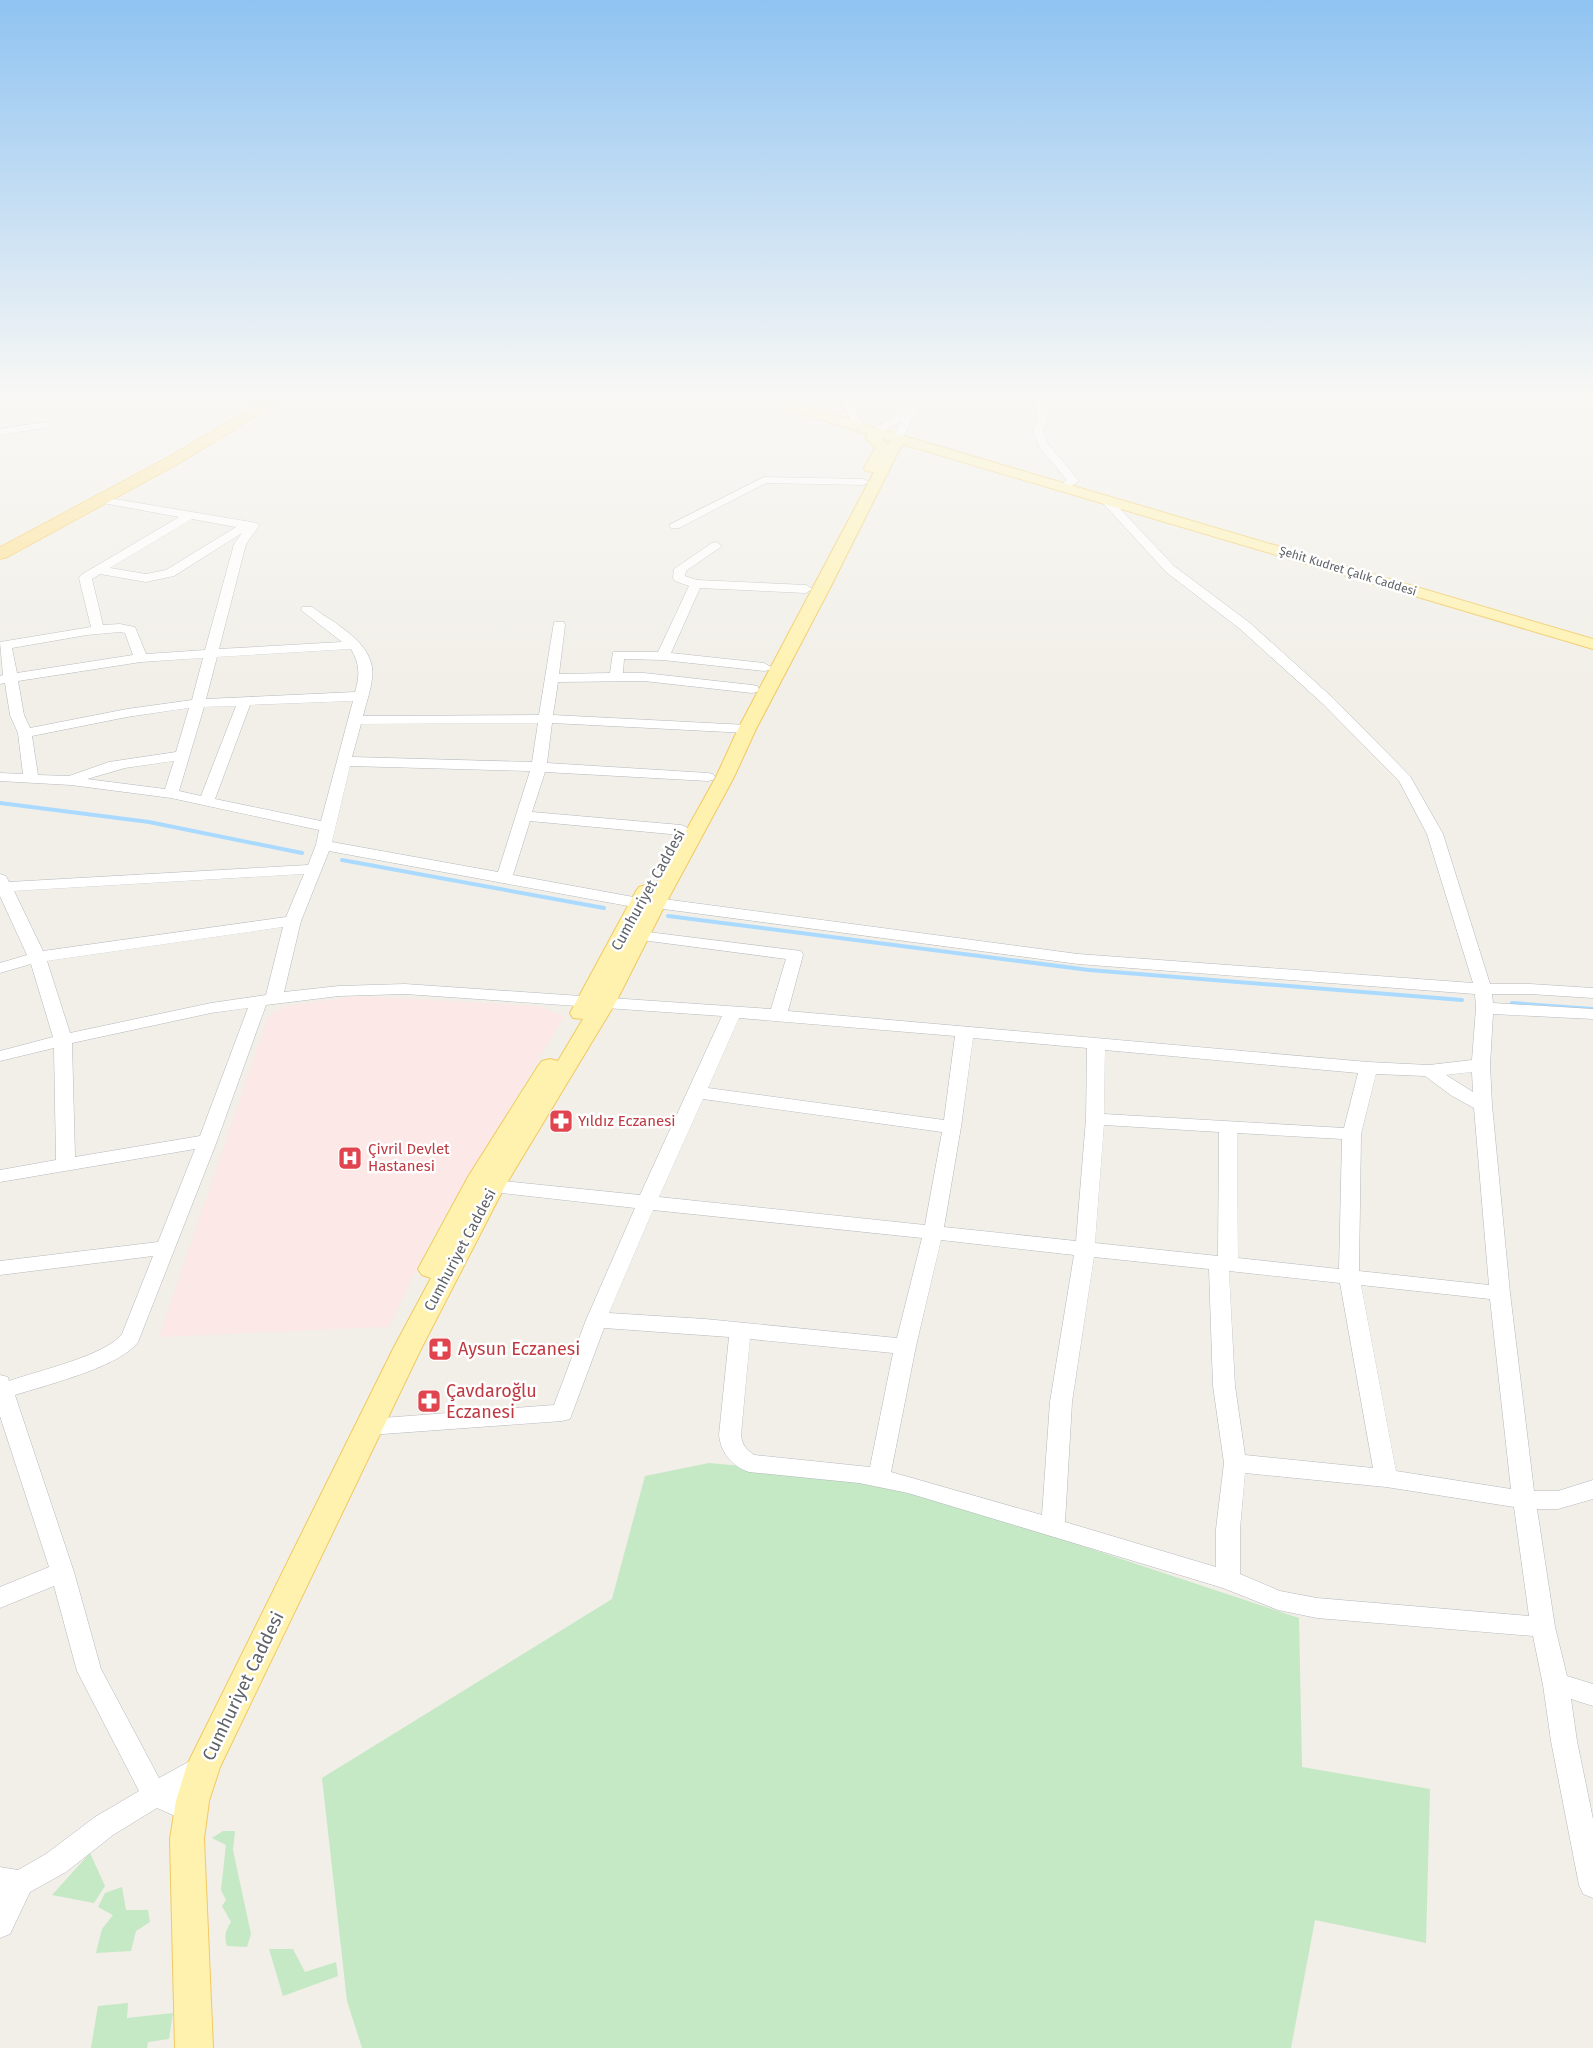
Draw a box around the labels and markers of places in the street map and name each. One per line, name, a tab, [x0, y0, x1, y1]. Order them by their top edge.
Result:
pharmacy icon: Yıldız Eczanesi	[548, 1108, 574, 1134]
place label: Yıldız Eczanesi	[578, 1112, 675, 1130]
place label: Çivril Devlet Hastanesi	[368, 1140, 450, 1175]
hospital icon: Çivril Devlet Hastanesi	[337, 1145, 363, 1171]
pharmacy icon: Aysun Eczanesi	[427, 1336, 453, 1362]
place label: Aysun Eczanesi	[458, 1338, 580, 1360]
place label: Çavdaroğlu Eczanesi	[446, 1380, 537, 1423]
pharmacy icon: Çavdaroğlu Eczanesi	[416, 1388, 442, 1414]

